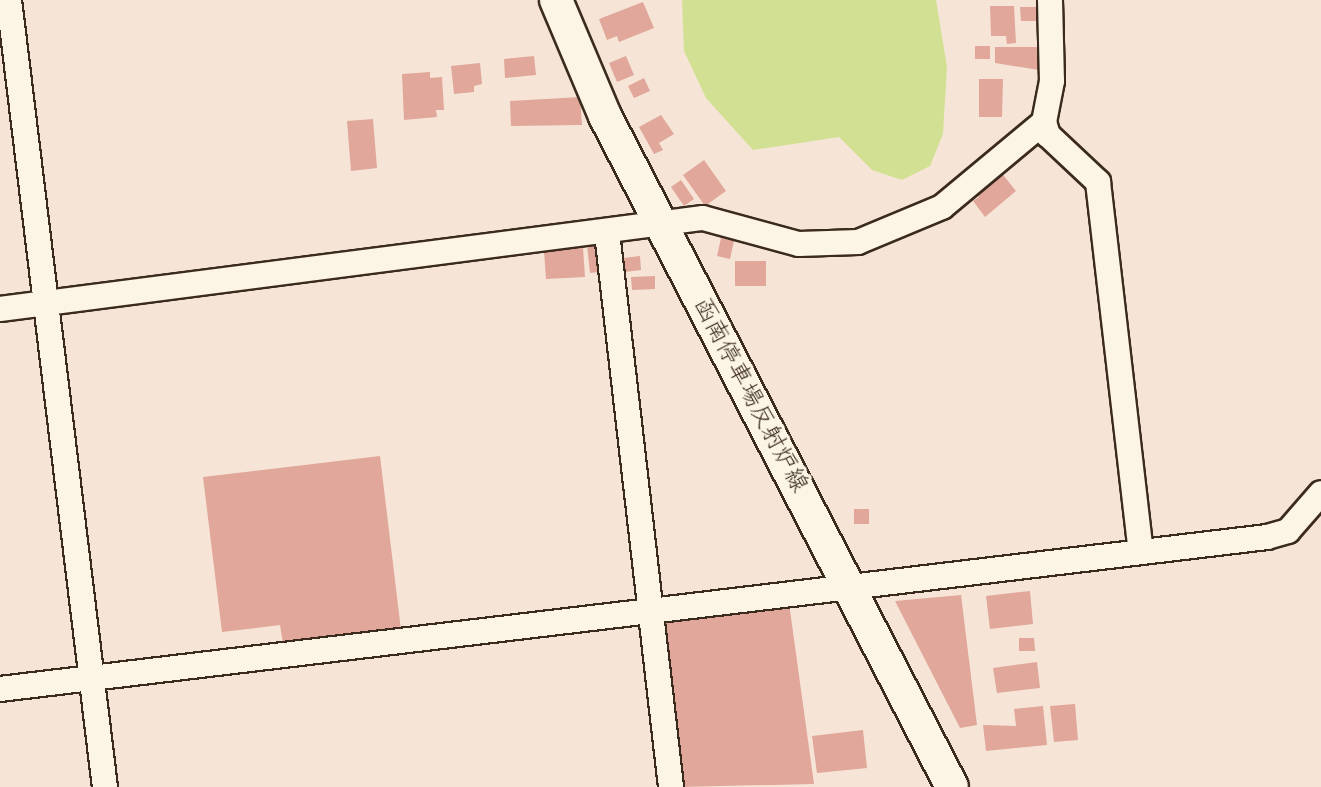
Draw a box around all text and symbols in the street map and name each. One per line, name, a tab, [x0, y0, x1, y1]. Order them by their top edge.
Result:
street label: 函南停車場反射炉線	[688, 293, 814, 497]

